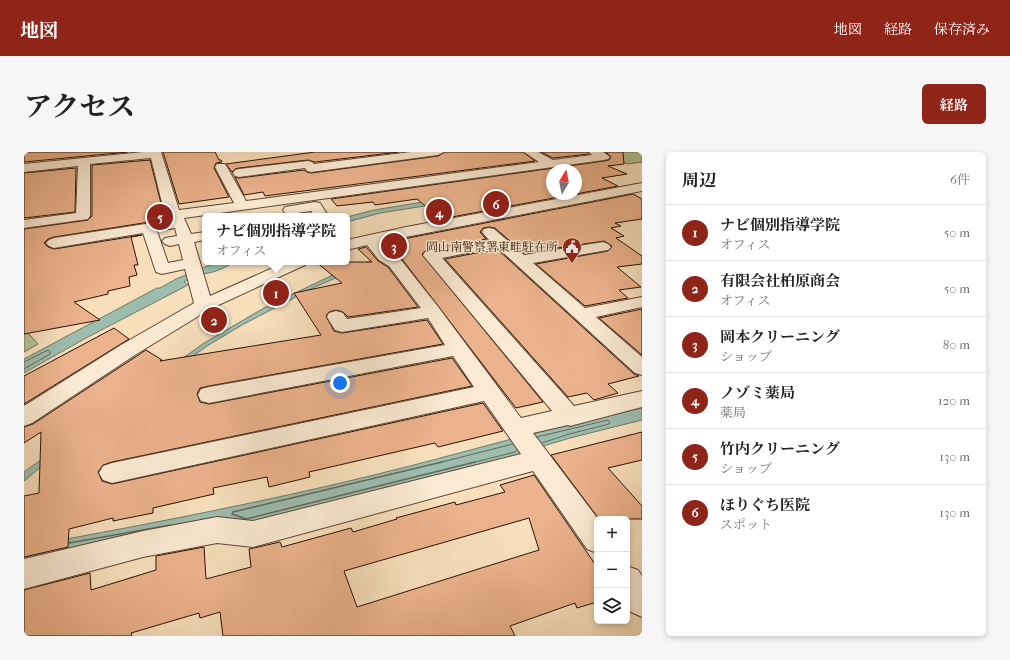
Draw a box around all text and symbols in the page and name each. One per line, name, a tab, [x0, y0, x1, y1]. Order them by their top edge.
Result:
text: 地図	[20, 20, 58, 42]
text: 地図	[834, 21, 862, 38]
text: 経路	[884, 21, 912, 38]
text: 保存済み	[934, 21, 990, 38]
button: 経路	[922, 84, 986, 124]
text: アクセス	[24, 90, 135, 123]
north arrow	[546, 164, 582, 200]
text: 周辺	[682, 170, 716, 190]
text: 6件	[950, 172, 970, 187]
pin: 6	[483, 189, 509, 219]
pin: 4	[426, 197, 452, 227]
pin: 5	[147, 202, 173, 232]
popup	[202, 213, 350, 265]
text: ナビ個別指導学院	[720, 216, 840, 234]
text: ナビ個別指導学院	[216, 222, 336, 240]
text: 1	[693, 225, 697, 240]
text: 50 m	[944, 225, 970, 240]
pin: 3	[381, 231, 407, 261]
public building icon: 岡山南警察署東畦駐在所	[561, 236, 583, 264]
text: オフィス	[720, 237, 771, 252]
place label: 岡山南警察署東畦駐在所	[426, 240, 558, 254]
text: オフィス	[216, 243, 267, 258]
text: 有限会社柏原商会	[720, 272, 840, 290]
pin: 1	[263, 278, 289, 308]
text: 2	[692, 281, 698, 296]
text: 50 m	[944, 281, 970, 296]
text: オフィス	[720, 293, 771, 308]
pin: 2	[201, 305, 227, 335]
text: 岡本クリーニング	[720, 328, 840, 346]
text: 3	[692, 337, 698, 352]
text: 80 m	[943, 337, 970, 352]
text: ショップ	[720, 349, 772, 364]
your location	[330, 373, 350, 393]
text: ノゾミ薬局	[720, 384, 795, 402]
text: 4	[691, 393, 699, 408]
text: 120 m	[938, 393, 970, 408]
text: 薬局	[720, 405, 746, 420]
text: 竹内クリーニング	[720, 440, 840, 458]
text: 5	[692, 449, 698, 464]
text: 130 m	[939, 449, 970, 464]
text: ショップ	[720, 461, 772, 476]
text: ほりぐち医院	[720, 496, 810, 514]
text: 6	[691, 505, 699, 520]
text: 130 m	[939, 505, 970, 520]
map controls	[594, 516, 630, 624]
button: +	[594, 516, 630, 552]
text: スポット	[720, 517, 772, 532]
button: −	[594, 552, 630, 588]
button: layers	[594, 588, 630, 624]

